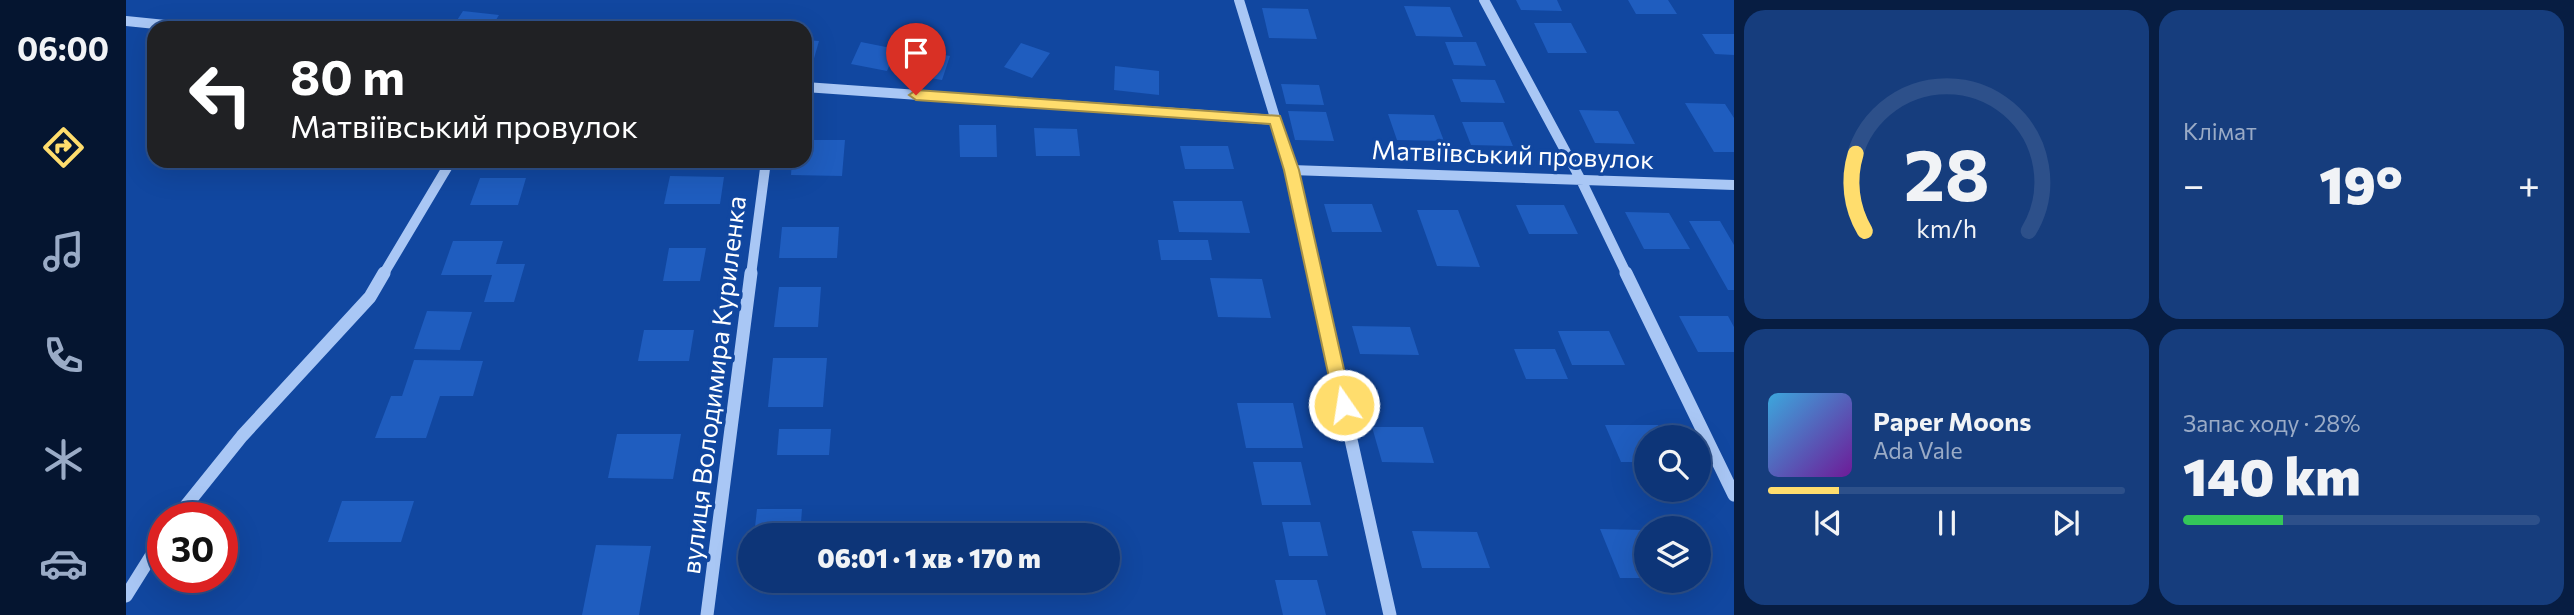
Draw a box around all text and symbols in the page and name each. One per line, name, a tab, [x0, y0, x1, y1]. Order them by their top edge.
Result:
pin	[886, 23, 946, 95]
text: 06:00	[17, 28, 109, 68]
icon: arrive	[897, 34, 935, 72]
text: 80 m	[290, 45, 405, 105]
icon: left	[175, 49, 266, 140]
text: Матвіївський провулок	[290, 105, 638, 145]
text: Клімат	[2183, 117, 2257, 145]
icon: directions	[39, 123, 88, 172]
text: 28	[1904, 127, 1990, 216]
street label: Матвіївський провулок	[1371, 133, 1655, 174]
text: 19°	[2319, 151, 2403, 215]
text: −	[2183, 160, 2205, 207]
text: +	[2518, 160, 2540, 207]
street label: вулиця Володимира Куриленка	[674, 194, 751, 576]
text: km/h	[1916, 212, 1977, 242]
icon: music	[39, 227, 88, 276]
icon: phone	[39, 331, 88, 380]
position arrow	[1307, 368, 1381, 442]
text: Paper Moons	[1873, 405, 2031, 436]
text: Запас ходу · 28%	[2183, 409, 2361, 437]
map controls	[1634, 425, 1711, 593]
button: search	[1634, 425, 1711, 502]
icon: climate	[39, 435, 88, 484]
text: Ada Vale	[1873, 436, 1963, 464]
text: 140 km	[2183, 443, 2361, 507]
speed limit sign: 30	[147, 502, 238, 593]
icon: previous	[1809, 504, 1847, 542]
icon: pause	[1928, 504, 1966, 542]
icon: next	[2047, 504, 2085, 542]
button: layers	[1634, 516, 1711, 593]
icon: car	[39, 539, 88, 588]
text: 06:01 · 1 хв · 170 m	[817, 542, 1041, 573]

